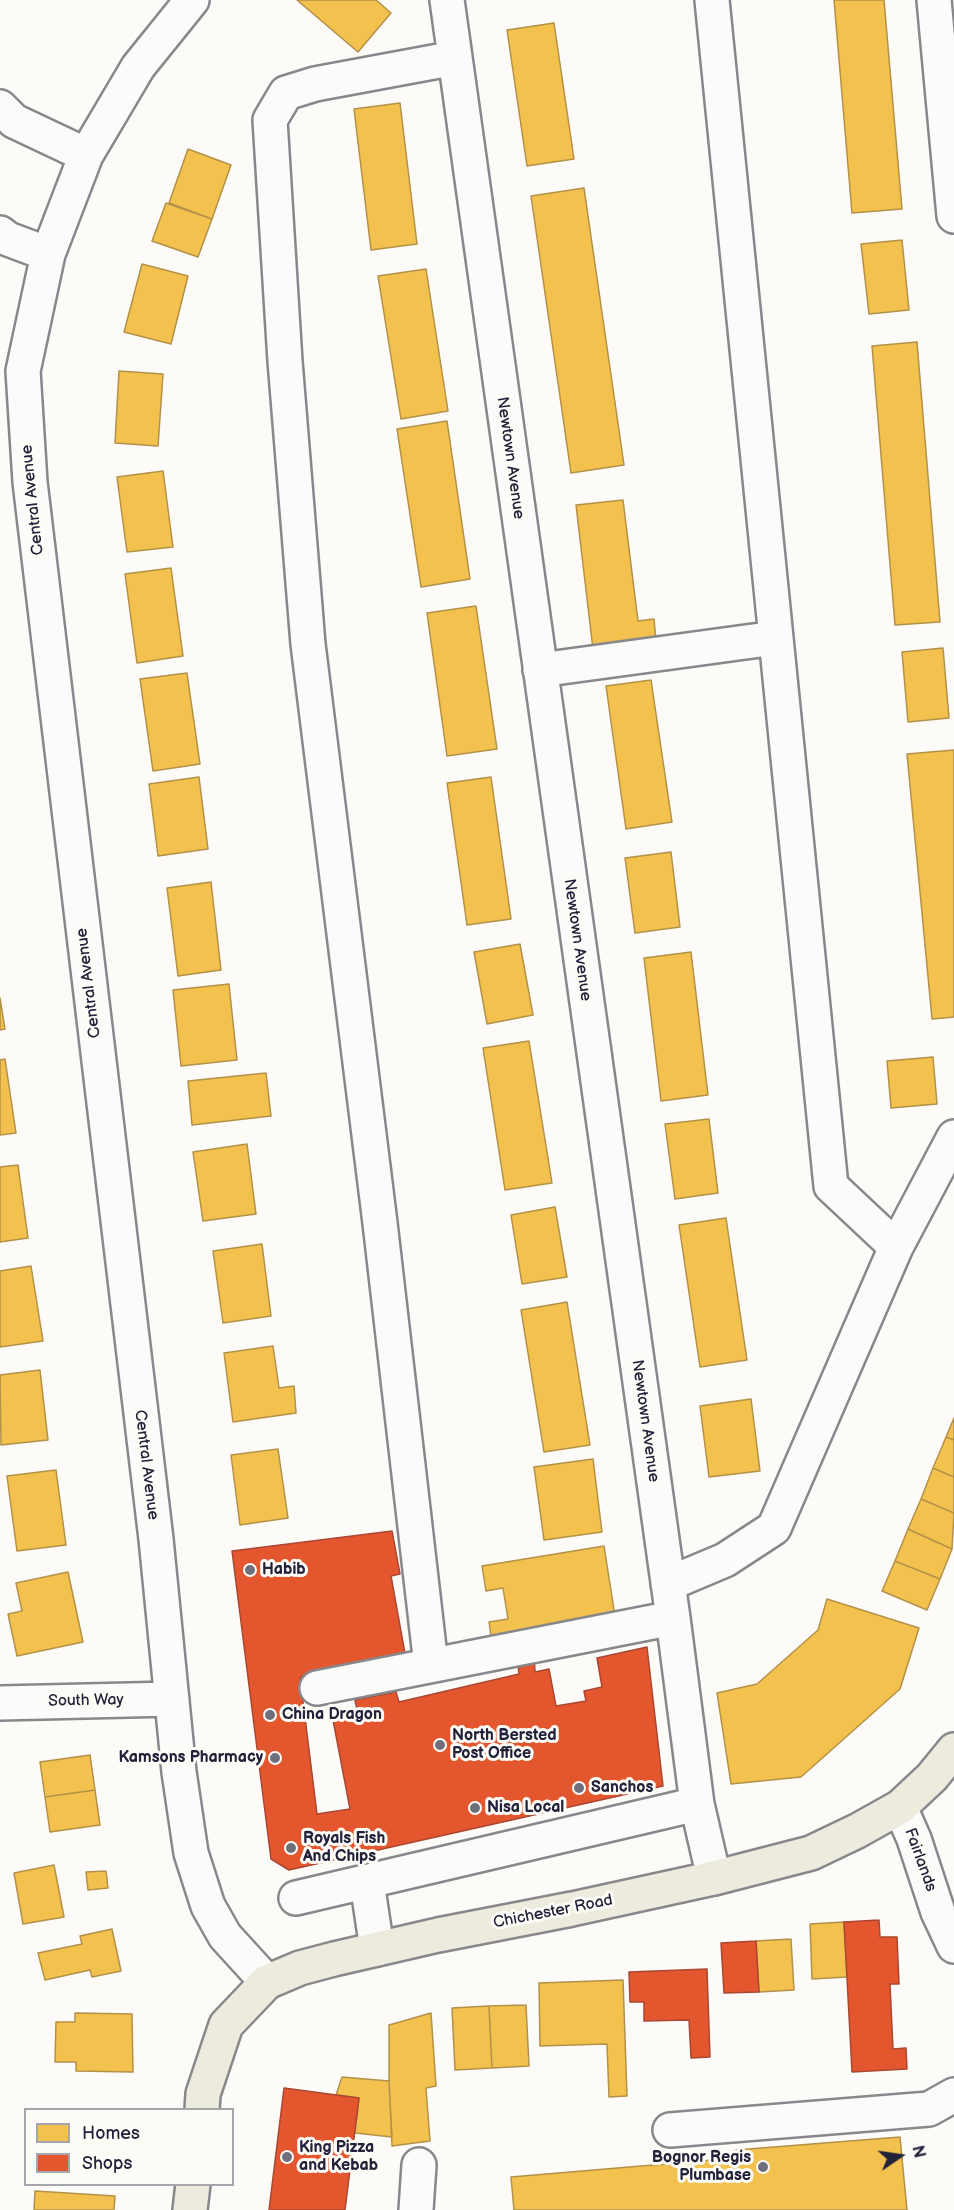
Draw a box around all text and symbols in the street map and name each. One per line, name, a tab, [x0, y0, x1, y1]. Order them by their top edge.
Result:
street label: Newtown Avenue	[492, 395, 528, 521]
street label: Central Avenue	[18, 444, 48, 556]
street label: Newtown Avenue	[559, 877, 595, 1003]
street label: Central Avenue	[73, 927, 105, 1039]
street label: Newtown Avenue	[627, 1358, 663, 1484]
street label: Central Avenue	[130, 1409, 162, 1521]
place label: Habib	[262, 1560, 306, 1580]
marker: Habib	[243, 1563, 257, 1577]
street label: South Way	[48, 1691, 124, 1711]
place label: China Dragon	[282, 1705, 382, 1725]
marker: China Dragon	[263, 1708, 277, 1722]
place label: North Bersted Post Office	[452, 1726, 557, 1764]
marker: North Bersted Post Office	[433, 1738, 447, 1752]
place label: Kamsons Pharmacy	[119, 1748, 263, 1768]
marker: Kamsons Pharmacy	[268, 1751, 282, 1765]
place label: Sanchos	[591, 1778, 653, 1798]
marker: Sanchos	[572, 1781, 586, 1795]
place label: Nisa Local	[487, 1798, 564, 1818]
marker: Nisa Local	[468, 1801, 482, 1815]
street label: Fairlands	[900, 1826, 940, 1894]
place label: Royals Fish And Chips	[303, 1829, 385, 1867]
marker: Royals Fish And Chips	[284, 1841, 298, 1855]
street label: Chichester Road	[492, 1891, 614, 1933]
legend	[24, 2108, 234, 2186]
text: Homes	[82, 2123, 140, 2144]
north arrow	[870, 2126, 930, 2186]
place label: King Pizza and Kebab	[299, 2138, 378, 2176]
text: N	[907, 2144, 929, 2160]
place label: Bognor Regis Plumbase	[652, 2148, 751, 2186]
marker: King Pizza and Kebab	[280, 2150, 294, 2164]
text: Shops	[82, 2153, 132, 2174]
marker: Bognor Regis Plumbase	[756, 2160, 770, 2174]

